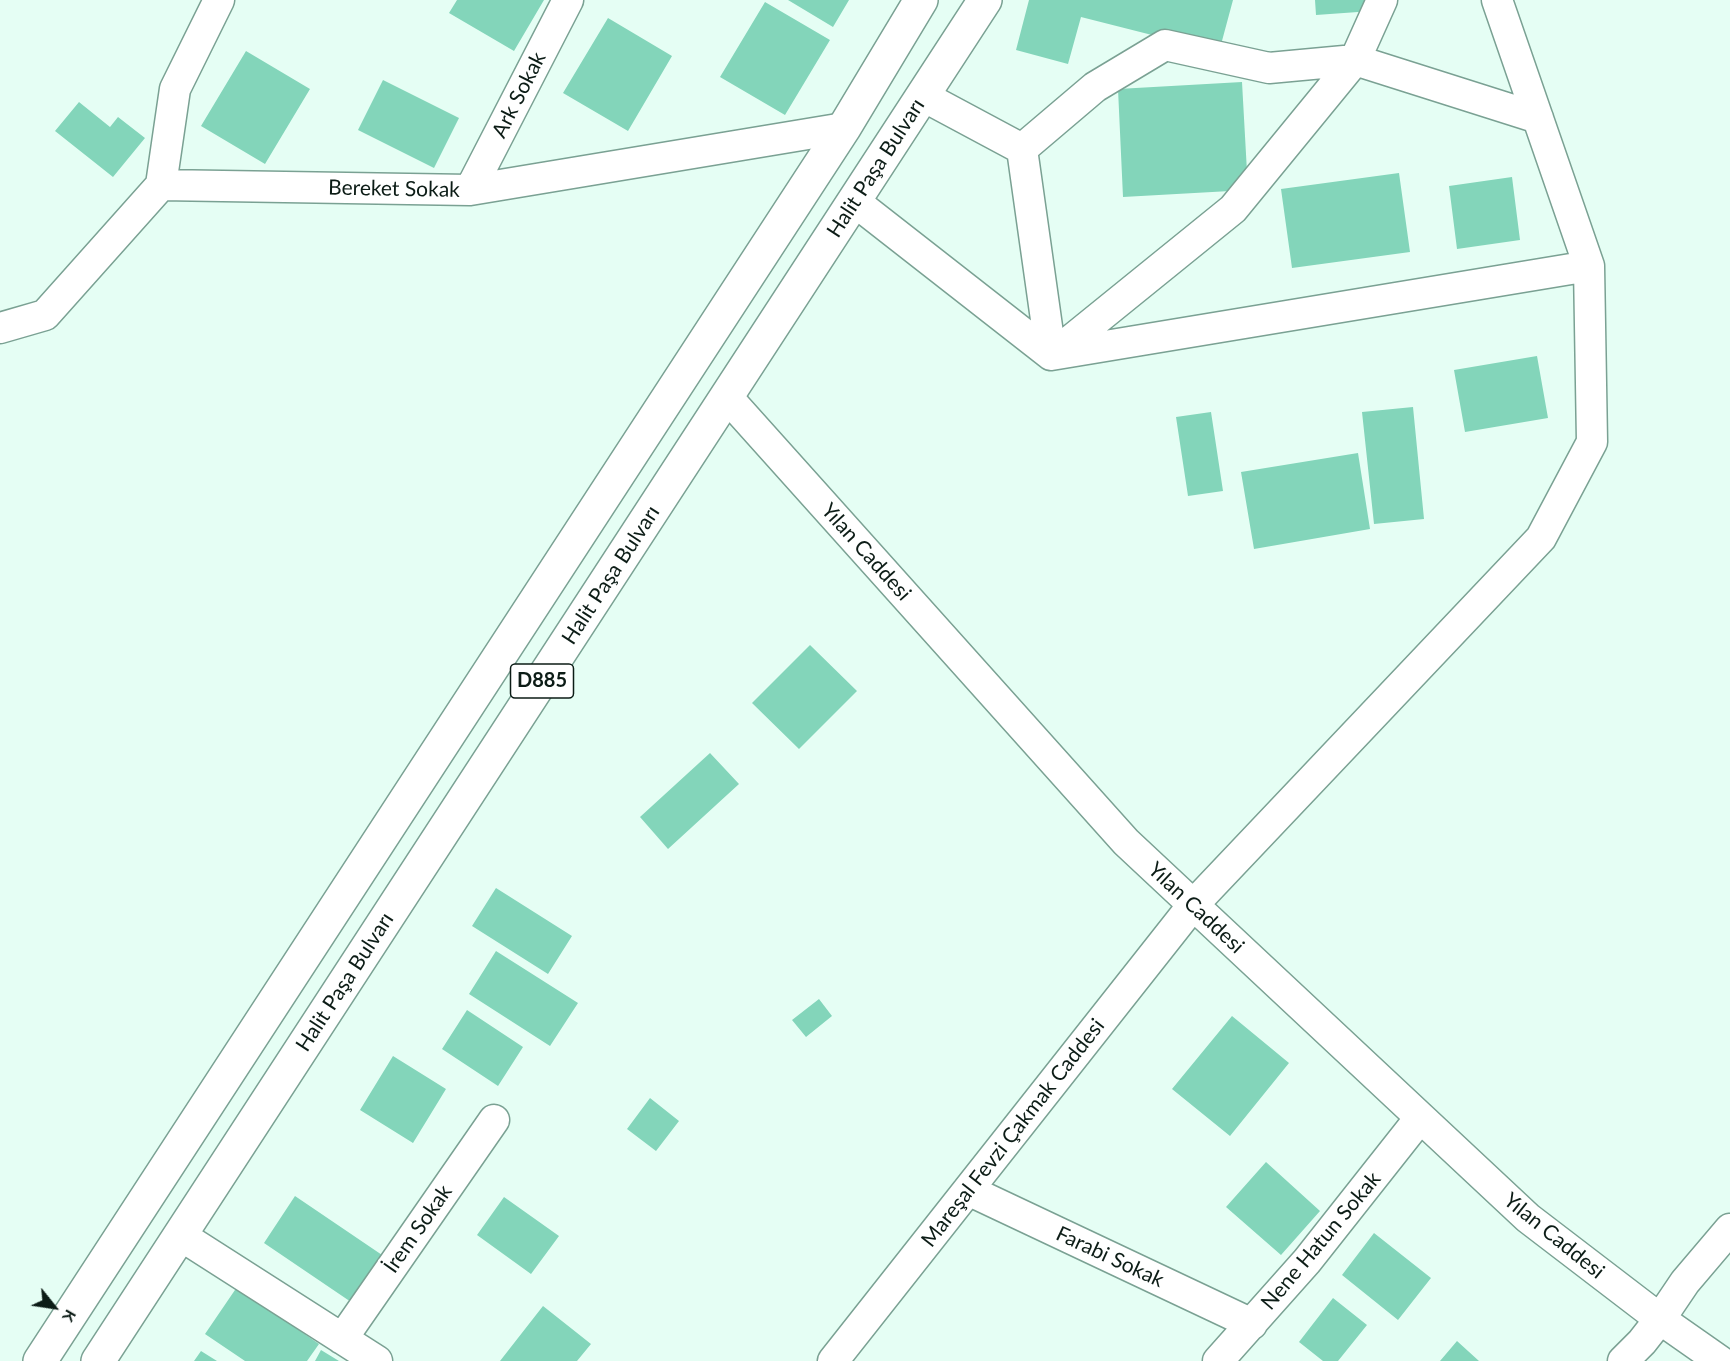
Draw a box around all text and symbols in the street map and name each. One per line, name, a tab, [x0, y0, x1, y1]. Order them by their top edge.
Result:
street label: Ark Sokak	[487, 48, 551, 142]
street label: Halit Paşa Bulvarı	[822, 94, 930, 242]
street label: Bereket Sokak	[328, 175, 460, 203]
street label: Yılan Caddesi	[816, 498, 916, 606]
street label: Halit Paşa Bulvarı	[557, 501, 665, 649]
road number: D885	[510, 664, 574, 698]
street label: Yılan Caddesi	[1143, 857, 1249, 959]
street label: Halit Paşa Bulvarı	[291, 908, 399, 1056]
street label: Mareşal Fevzi Çakmak Caddesi	[916, 1014, 1110, 1252]
street label: Nene Hatun Sokak	[1256, 1167, 1386, 1315]
street label: İrem Sokak	[379, 1180, 457, 1278]
street label: Yılan Caddesi	[1499, 1188, 1609, 1284]
street label: Farabi Sokak	[1052, 1221, 1168, 1293]
north arrow	[24, 1277, 84, 1337]
text: K	[59, 1307, 81, 1326]

